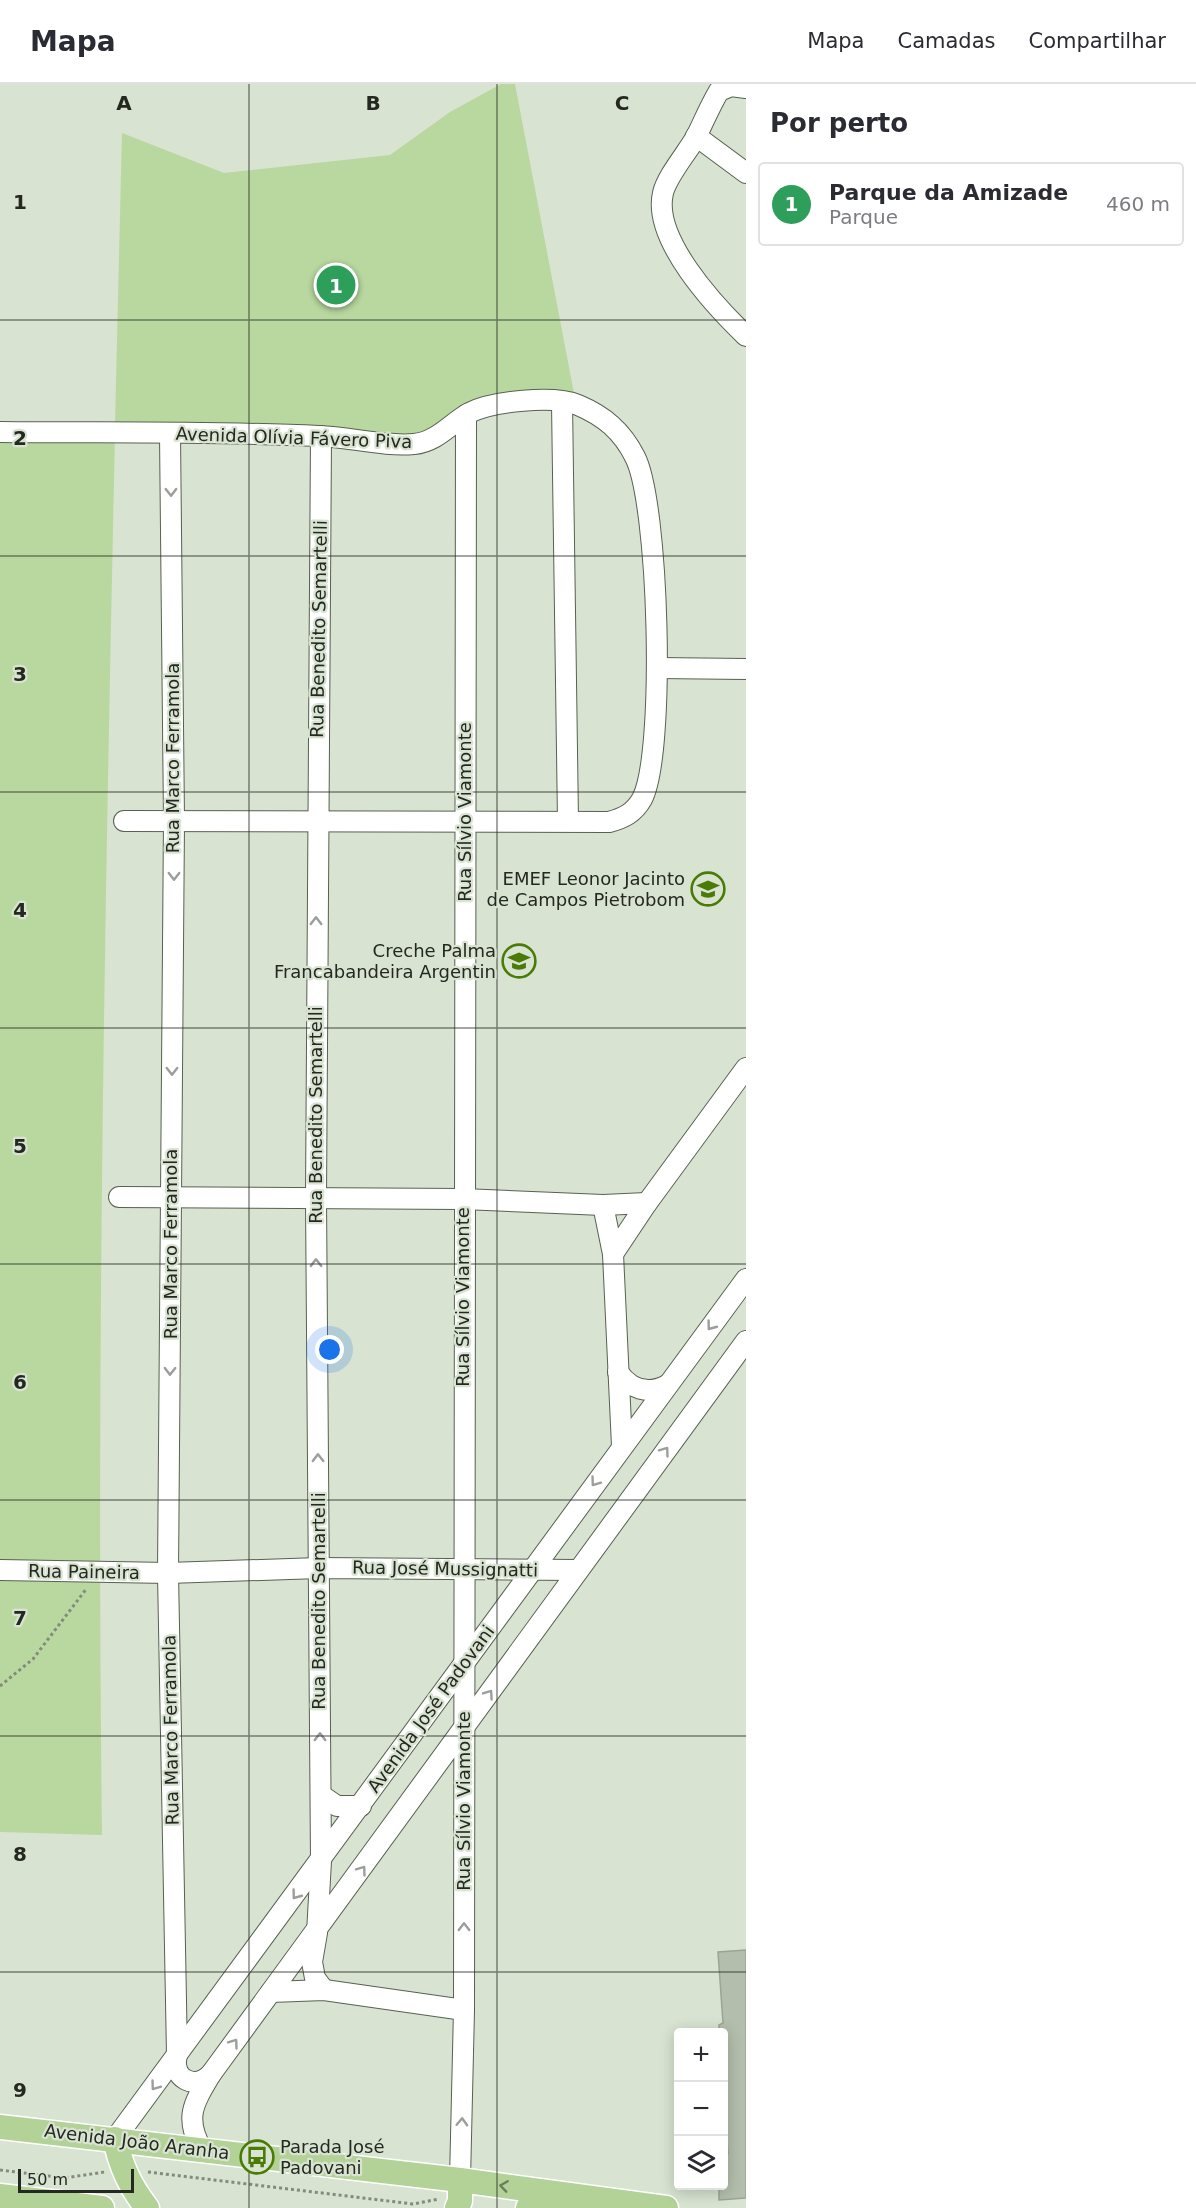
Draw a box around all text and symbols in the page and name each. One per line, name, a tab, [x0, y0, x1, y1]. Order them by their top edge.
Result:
text: Mapa	[30, 25, 116, 58]
text: Mapa	[807, 29, 864, 53]
text: Camadas	[897, 29, 995, 53]
text: Compartilhar	[1028, 29, 1166, 53]
text: A	[116, 91, 132, 115]
text: B	[365, 91, 381, 115]
text: C	[615, 91, 629, 115]
text: Por perto	[770, 108, 908, 138]
text: Parque da Amizade	[829, 180, 1068, 205]
text: 1	[13, 190, 27, 214]
text: 1	[785, 192, 798, 216]
text: 460 m	[1106, 192, 1170, 216]
text: Parque	[829, 205, 898, 229]
pin: 1	[316, 262, 356, 308]
street label: Avenida Olívia Fávero Piva	[175, 423, 413, 452]
text: 2	[13, 426, 27, 450]
one-way arrow	[164, 488, 177, 497]
street label: Rua Benedito Semartelli	[306, 520, 331, 738]
text: 3	[13, 662, 27, 686]
street label: Rua Marco Ferramola	[162, 663, 183, 853]
street label: Rua Sílvio Viamonte	[454, 722, 475, 902]
place label: EMEF Leonor Jacinto de Campos Pietrobom	[487, 868, 685, 910]
school or university icon: EMEF Leonor Jacinto de Campos Pietrobom	[690, 871, 726, 907]
one-way arrow	[168, 872, 180, 881]
text: 4	[13, 898, 27, 922]
one-way arrow	[310, 916, 322, 925]
place label: Creche Palma Francabandeira Argentin	[274, 940, 496, 982]
school or university icon: Creche Palma Francabandeira Argentin	[501, 943, 537, 979]
street label: Rua Benedito Semartelli	[305, 1006, 326, 1224]
one-way arrow	[166, 1067, 178, 1076]
text: 5	[13, 1134, 27, 1158]
street label: Rua Marco Ferramola	[160, 1149, 181, 1339]
street label: Rua Sílvio Viamonte	[452, 1207, 473, 1387]
one-way arrow	[310, 1258, 322, 1267]
one-way arrow	[708, 1319, 719, 1330]
your location	[315, 1335, 344, 1364]
one-way arrow	[164, 1367, 176, 1376]
text: 6	[13, 1370, 27, 1394]
one-way arrow	[657, 1447, 668, 1458]
one-way arrow	[312, 1453, 324, 1462]
one-way arrow	[591, 1476, 602, 1487]
street label: Rua Benedito Semartelli	[308, 1492, 329, 1710]
street label: Rua José Mussignatti	[352, 1556, 538, 1581]
street label: Rua Paineira	[28, 1560, 140, 1583]
text: 7	[13, 1606, 27, 1630]
street label: Avenida José Padovani	[363, 1621, 498, 1796]
street label: Rua Marco Ferramola	[158, 1635, 183, 1825]
one-way arrow	[482, 1690, 493, 1701]
street label: Rua Sílvio Viamonte	[453, 1711, 474, 1891]
one-way arrow	[314, 1732, 326, 1741]
text: 8	[13, 1842, 27, 1866]
one-way arrow	[355, 1865, 366, 1876]
one-way arrow	[292, 1889, 303, 1900]
one-way arrow	[458, 1922, 470, 1931]
map controls	[674, 2028, 728, 2190]
button: +	[674, 2028, 728, 2082]
one-way arrow	[227, 2039, 238, 2050]
text: 9	[13, 2078, 27, 2102]
one-way arrow	[151, 2079, 162, 2090]
button: −	[674, 2082, 728, 2136]
one-way arrow	[456, 2117, 469, 2126]
street label: Avenida João Aranha	[43, 2120, 231, 2163]
place label: Parada José Padovani	[280, 2136, 384, 2178]
button: layers	[674, 2136, 728, 2190]
bus stop icon: Parada José Padovani	[239, 2139, 275, 2175]
scale bar	[18, 2166, 134, 2194]
text: 50 m	[27, 2170, 68, 2189]
one-way arrow	[499, 2181, 509, 2193]

